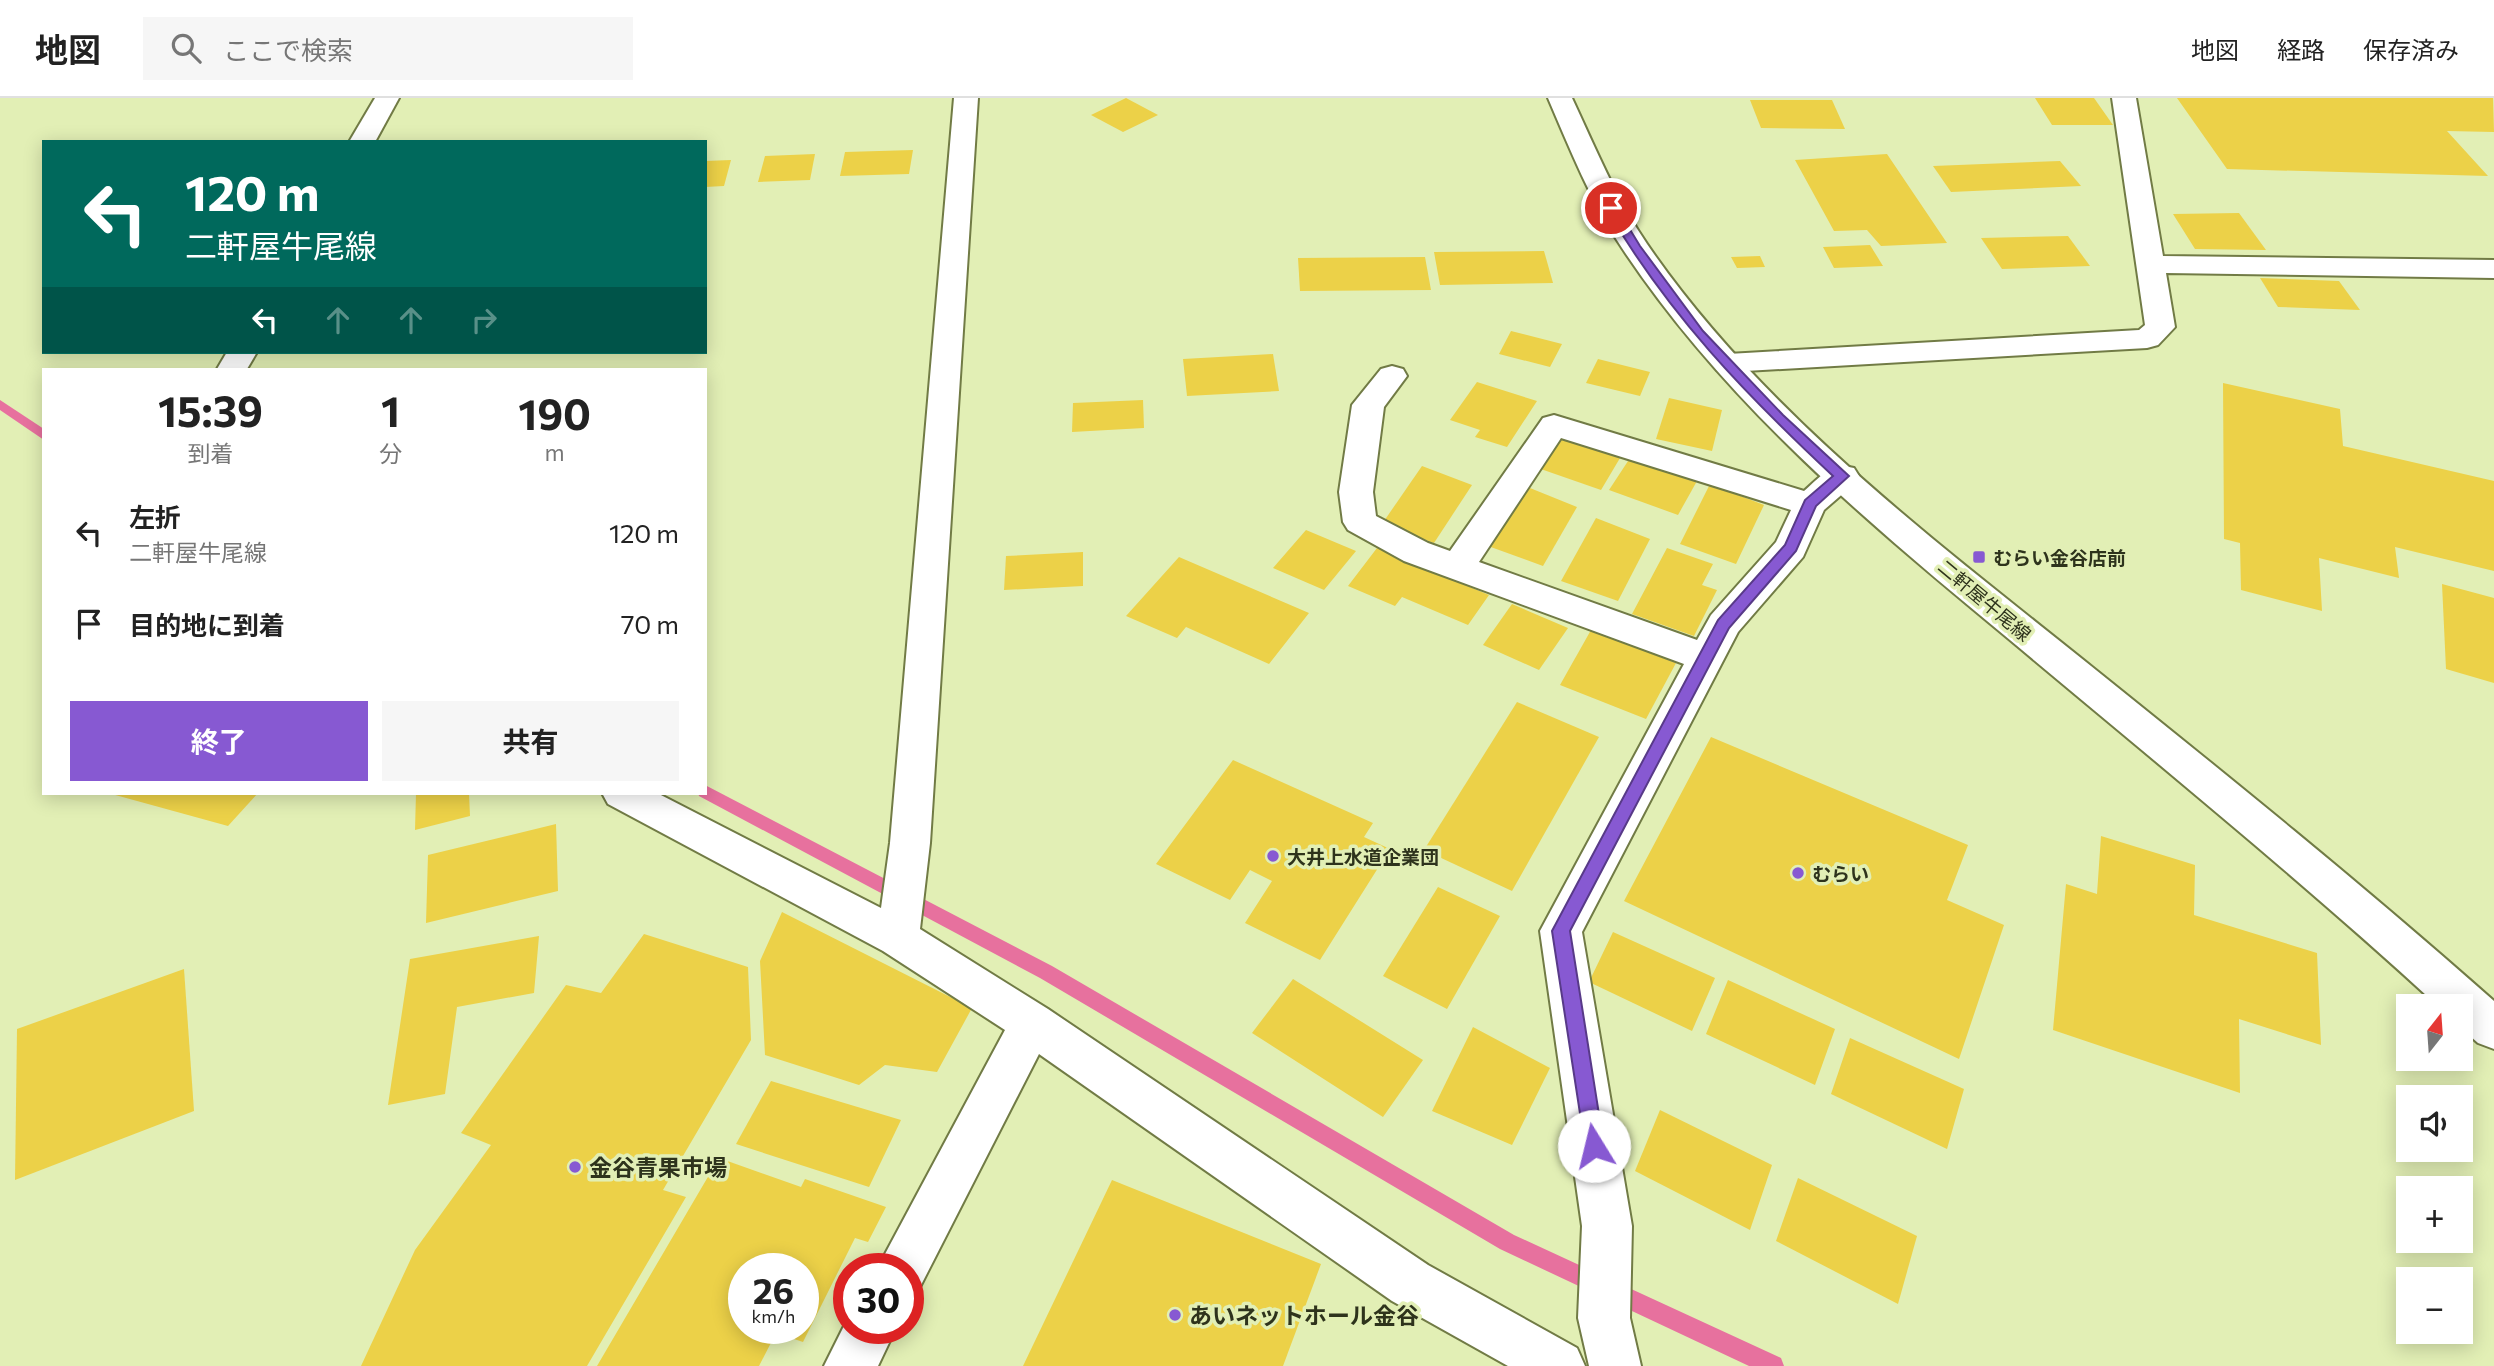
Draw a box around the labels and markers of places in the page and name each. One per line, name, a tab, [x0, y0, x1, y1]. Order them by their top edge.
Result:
pin	[1581, 178, 1641, 238]
place label: むらい金谷店前	[1993, 546, 2126, 569]
marker: むらい金谷店前	[1971, 549, 1987, 565]
place label: 大井上水道企業団	[1287, 845, 1439, 868]
marker: 大井上水道企業団	[1265, 848, 1281, 864]
place label: むらい	[1812, 862, 1869, 885]
marker: むらい	[1790, 865, 1806, 881]
place label: 金谷青果市場	[589, 1153, 727, 1181]
marker: 金谷青果市場	[567, 1159, 583, 1175]
place label: あいネットホール金谷	[1189, 1301, 1419, 1329]
marker: あいネットホール金谷	[1167, 1307, 1183, 1323]

